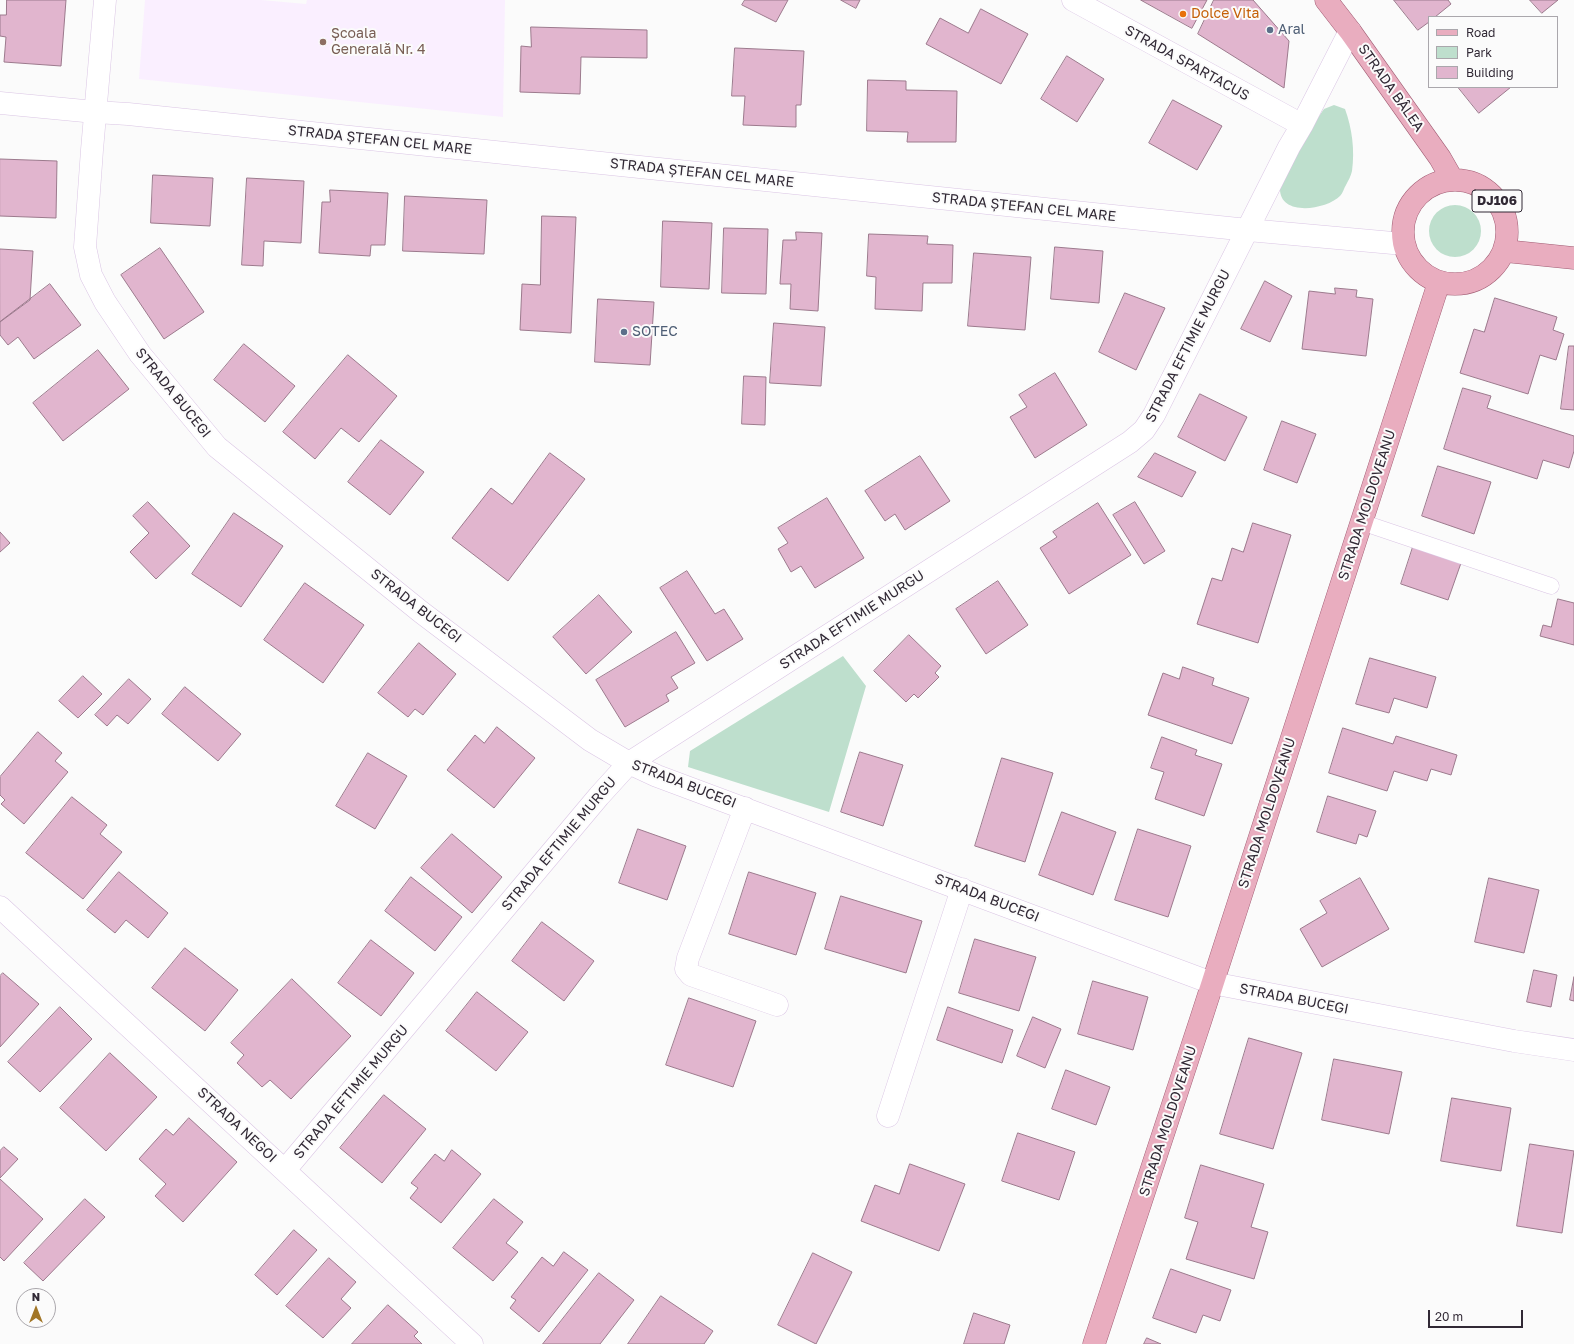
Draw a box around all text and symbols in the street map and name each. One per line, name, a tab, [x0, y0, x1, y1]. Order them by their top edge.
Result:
place label: Dolce Vita	[1191, 6, 1259, 22]
marker: Dolce Vita	[1178, 9, 1188, 19]
legend	[1428, 16, 1558, 88]
street label: STRADA SPARTACUS	[1122, 22, 1252, 104]
place label: Aral	[1278, 22, 1305, 38]
marker: Aral	[1265, 25, 1275, 35]
text: Road	[1466, 25, 1495, 40]
place label: Școala Generală Nr. 4	[331, 26, 425, 58]
marker: Școala Generală Nr. 4	[318, 37, 328, 47]
street label: STRADA BÂLEA	[1355, 41, 1427, 135]
text: Park	[1466, 45, 1492, 60]
text: Building	[1466, 65, 1514, 80]
street label: STRADA ȘTEFAN CEL MARE	[287, 122, 473, 158]
street label: STRADA ȘTEFAN CEL MARE	[609, 155, 795, 191]
street label: STRADA ȘTEFAN CEL MARE	[931, 189, 1117, 225]
road number: DJ106	[1472, 190, 1522, 212]
street label: STRADA EFTIMIE MURGU	[1142, 267, 1234, 425]
place label: SOTEC	[632, 324, 678, 340]
marker: SOTEC	[619, 327, 629, 337]
street label: STRADA BUCEGI	[132, 345, 214, 441]
street label: STRADA MOLDOVEANU	[1335, 428, 1399, 582]
street label: STRADA BUCEGI	[367, 565, 465, 647]
street label: STRADA EFTIMIE MURGU	[776, 567, 928, 673]
street label: STRADA MOLDOVEANU	[1235, 736, 1299, 890]
street label: STRADA BUCEGI	[629, 756, 739, 812]
street label: STRADA EFTIMIE MURGU	[498, 774, 620, 914]
street label: STRADA BUCEGI	[932, 870, 1042, 926]
street label: STRADA BUCEGI	[1238, 980, 1350, 1018]
street label: STRADA EFTIMIE MURGU	[290, 1022, 412, 1162]
street label: STRADA MOLDOVEANU	[1136, 1044, 1200, 1198]
street label: STRADA NEGOI	[194, 1084, 280, 1166]
north arrow	[16, 1288, 56, 1328]
text: N	[32, 1290, 40, 1303]
scale bar	[1430, 1302, 1525, 1328]
text: 20 m	[1435, 1309, 1463, 1324]

